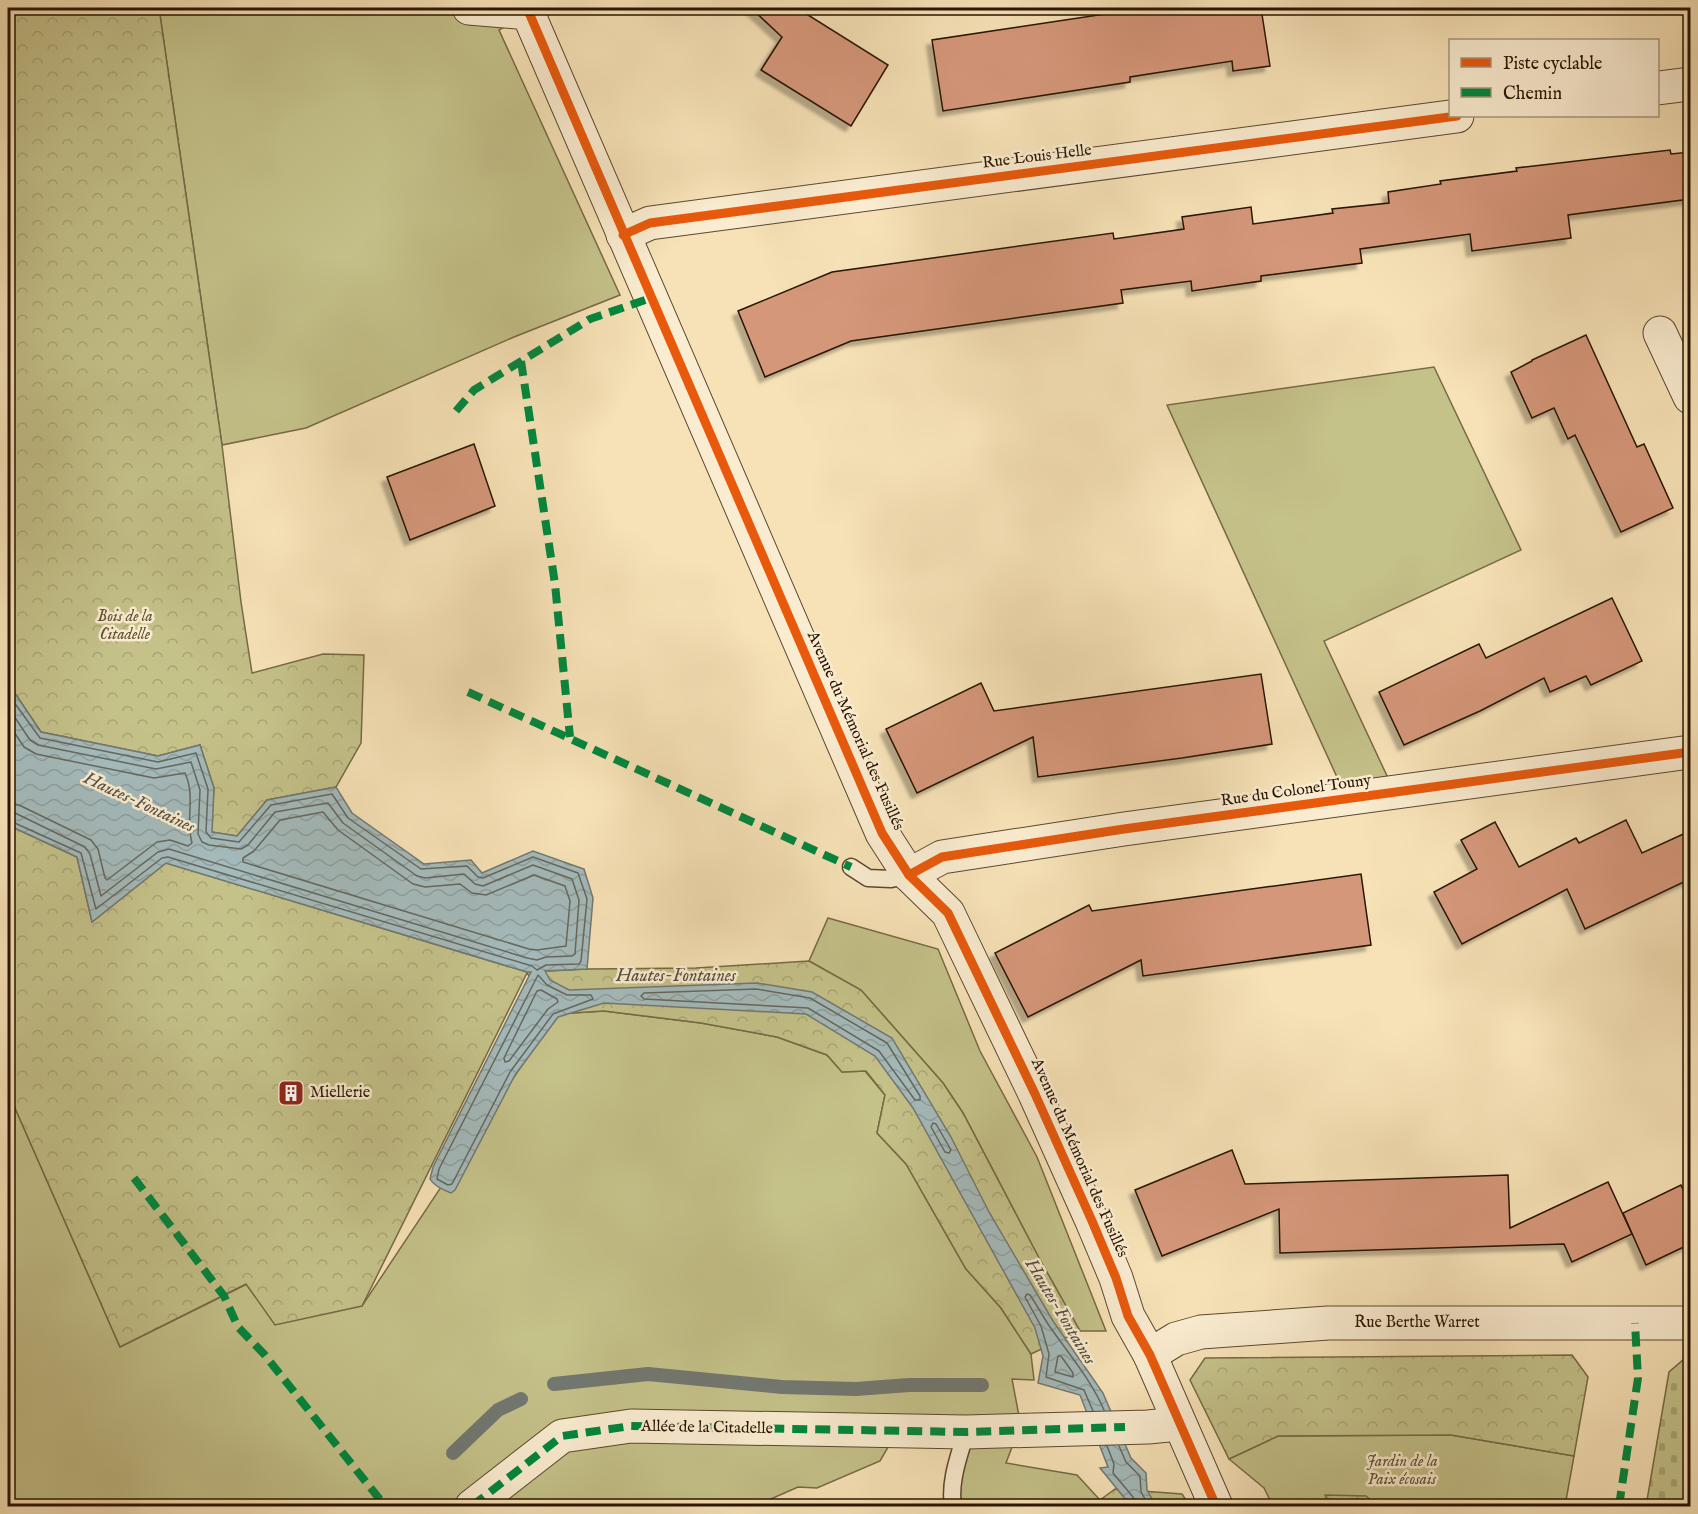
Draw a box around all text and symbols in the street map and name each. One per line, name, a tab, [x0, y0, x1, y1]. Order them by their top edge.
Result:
legend	[1449, 39, 1659, 117]
text: Piste cyclable	[1503, 53, 1602, 76]
text: Chemin	[1503, 83, 1562, 106]
street label: Rue Louis Helle	[981, 140, 1093, 174]
park label: Bois de la Citadelle	[97, 607, 153, 645]
street label: Avenue du Mémorial des Fusillés	[802, 627, 908, 834]
water label: Hautes-Fontaines	[79, 767, 199, 839]
street label: Rue du Colonel Touny	[1220, 771, 1373, 811]
water label: Hautes-Fontaines	[615, 965, 737, 988]
street label: Avenue du Mémorial des Fusillés	[1026, 1054, 1132, 1261]
building icon: Miellerie	[276, 1078, 306, 1108]
place label: Miellerie	[310, 1083, 370, 1103]
water label: Hautes-Fontaines	[1019, 1254, 1101, 1370]
street label: Rue Berthe Warret	[1354, 1313, 1480, 1333]
street label: Allée de la Citadelle	[640, 1417, 773, 1439]
park label: Jardin de la Paix écosais	[1366, 1452, 1438, 1490]

